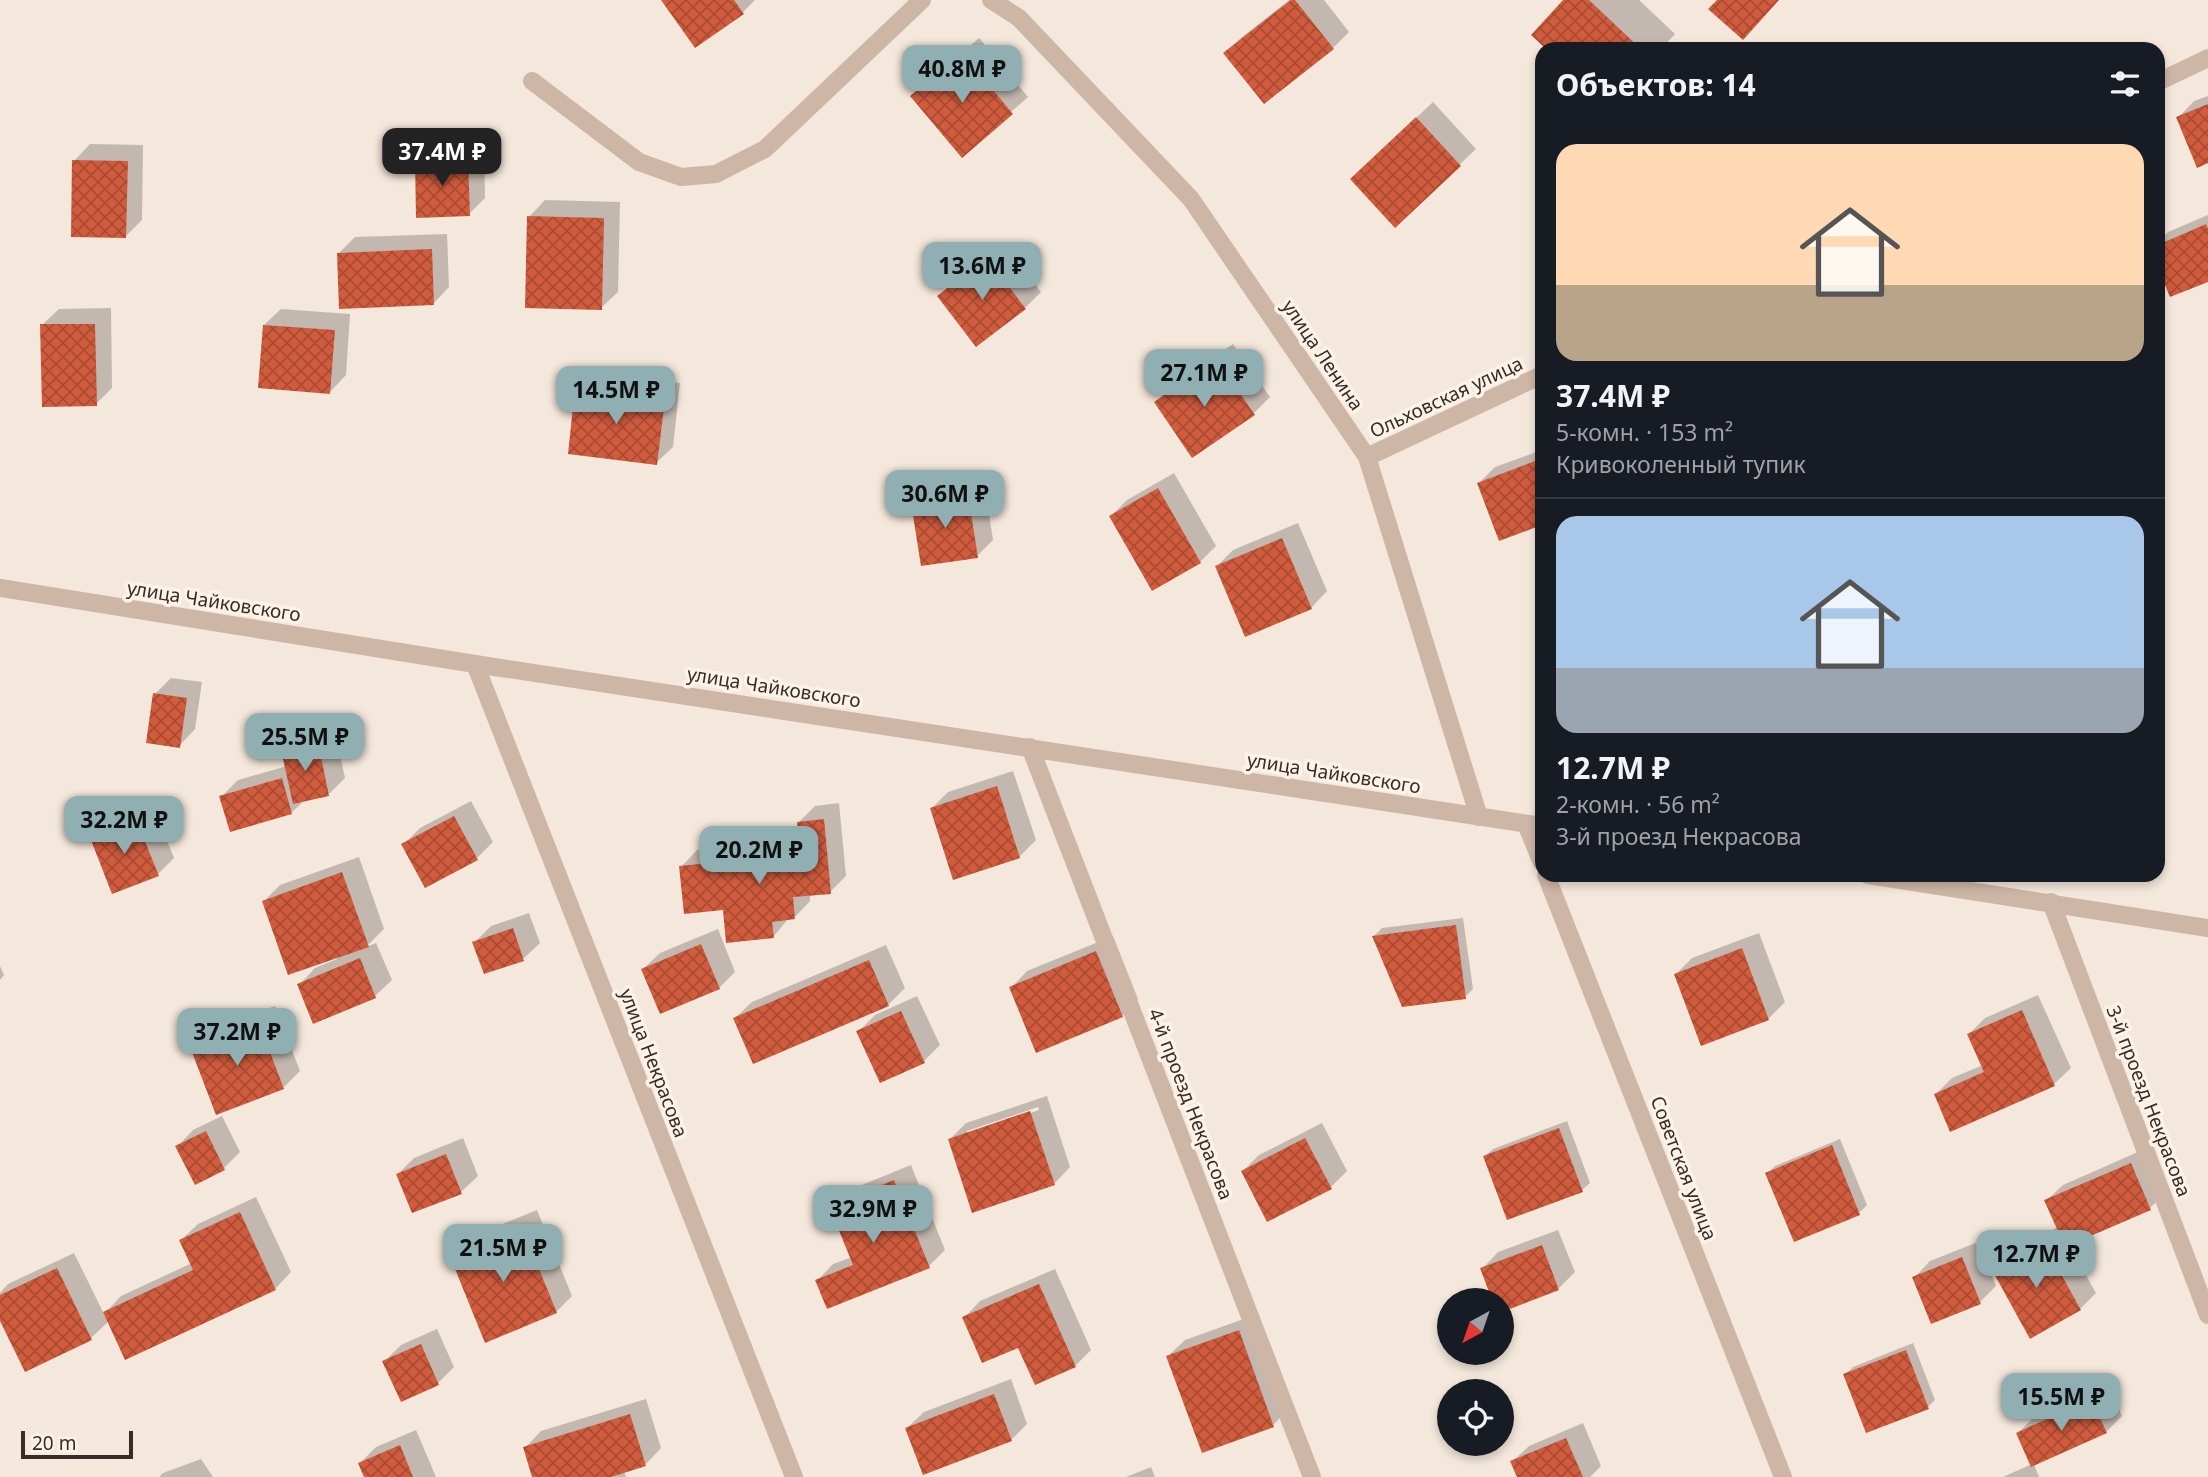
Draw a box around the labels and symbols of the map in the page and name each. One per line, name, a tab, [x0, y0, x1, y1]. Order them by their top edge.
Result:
pin: 40.8M ₽	[897, 46, 1027, 105]
pin: 37.4M ₽	[377, 128, 507, 188]
pin: 13.6M ₽	[917, 243, 1047, 302]
street label: улица Ленина	[1276, 295, 1370, 415]
pin: 27.1M ₽	[1139, 350, 1269, 409]
street label: Ольховская улица	[1365, 350, 1527, 444]
pin: 14.5M ₽	[551, 366, 681, 426]
pin: 30.6M ₽	[880, 470, 1010, 530]
street label: улица Чайковского	[125, 574, 303, 628]
street label: улица Чайковского	[685, 660, 863, 714]
pin: 25.5M ₽	[240, 714, 370, 773]
street label: улица Чайковского	[1245, 746, 1423, 800]
pin: 32.2M ₽	[59, 796, 189, 856]
pin: 20.2M ₽	[694, 826, 824, 886]
street label: улица Некрасова	[614, 985, 694, 1141]
street label: 3-й проезд Некрасова	[2101, 1002, 2197, 1200]
street label: 4-й проезд Некрасова	[1143, 1005, 1239, 1203]
pin: 37.2M ₽	[172, 1009, 302, 1068]
street label: Советская улица	[1645, 1092, 1723, 1244]
pin: 32.9M ₽	[808, 1186, 938, 1245]
pin: 21.5M ₽	[438, 1224, 568, 1284]
pin: 12.7M ₽	[1971, 1230, 2101, 1290]
north arrow	[1437, 1288, 1514, 1365]
pin: 15.5M ₽	[1996, 1374, 2126, 1433]
scale bar	[21, 1428, 133, 1460]

